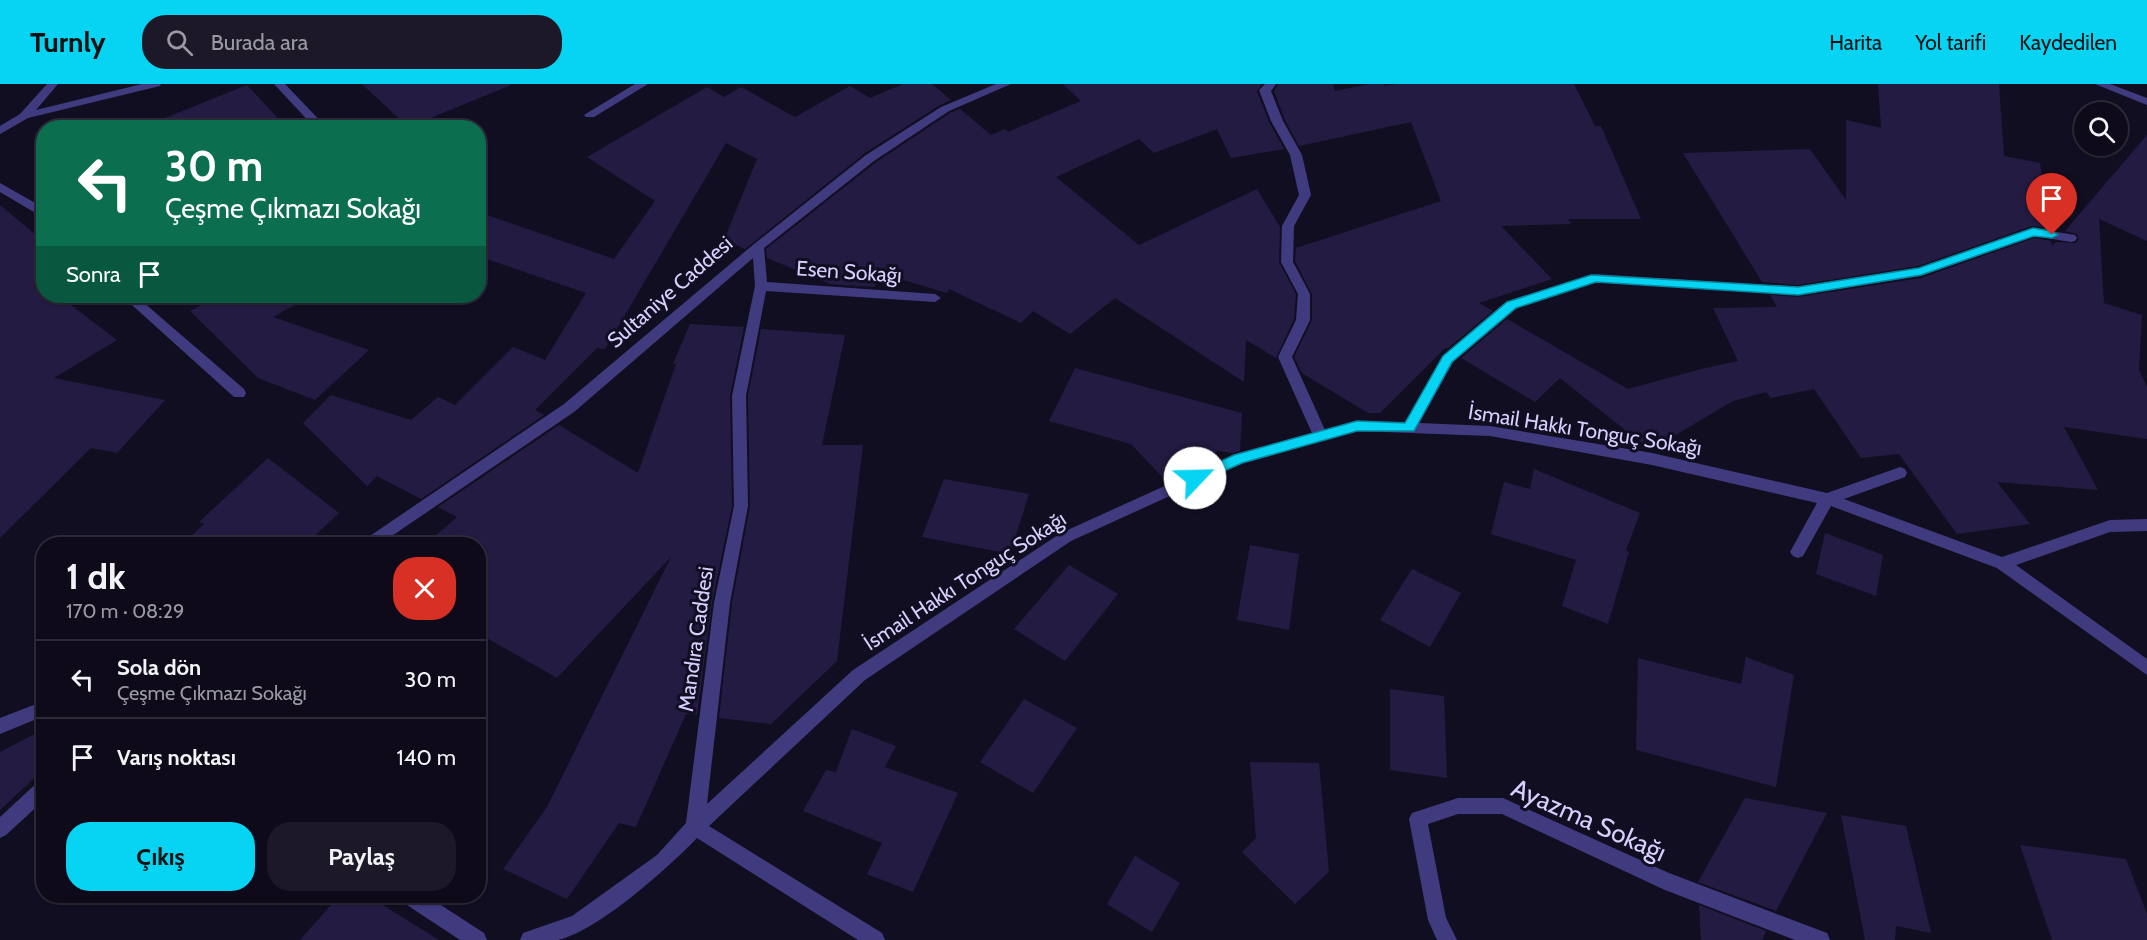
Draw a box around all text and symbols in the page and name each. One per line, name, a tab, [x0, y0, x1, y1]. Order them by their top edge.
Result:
search box	[142, 15, 562, 69]
text: Turnly	[30, 25, 106, 59]
icon: search	[163, 26, 196, 59]
text: Burada ara	[211, 29, 308, 56]
text: Harita	[1829, 30, 1882, 55]
text: Yol tarifi	[1915, 30, 1986, 55]
text: Kaydedilen	[2019, 30, 2117, 55]
map controls	[2074, 102, 2128, 156]
button: search	[2074, 102, 2128, 156]
text: 30 m	[165, 140, 263, 192]
icon: left	[66, 144, 144, 222]
pin	[2026, 173, 2077, 235]
icon: arrive	[2035, 182, 2068, 215]
text: Çeşme Çıkmazı Sokağı	[165, 192, 421, 225]
street label: Sultaniye Caddesi	[602, 231, 737, 353]
street label: Esen Sokağı	[796, 255, 903, 288]
icon: arrive	[133, 258, 166, 291]
text: Sonra	[66, 261, 121, 288]
street label: İsmail Hakkı Tonguç Sokağı	[1467, 399, 1704, 460]
position arrow	[1163, 446, 1227, 510]
street label: İsmail Hakkı Tonguç Sokağı	[859, 506, 1071, 655]
text: 1 dk	[66, 554, 125, 598]
button: close	[393, 557, 456, 620]
street label: Mandıra Caddesi	[673, 565, 718, 713]
text: 170 m · 08:29	[66, 599, 184, 623]
text: Sola dön	[117, 654, 201, 681]
icon: left	[66, 663, 99, 696]
text: 30 m	[404, 666, 456, 693]
text: Çeşme Çıkmazı Sokağı	[117, 681, 307, 705]
icon: arrive	[66, 741, 99, 774]
text: Varış noktası	[117, 744, 236, 771]
text: 140 m	[397, 744, 456, 771]
street label: Ayazma Sokağı	[1507, 772, 1671, 868]
button: Çıkış	[66, 822, 255, 891]
button: Paylaş	[267, 822, 456, 891]

